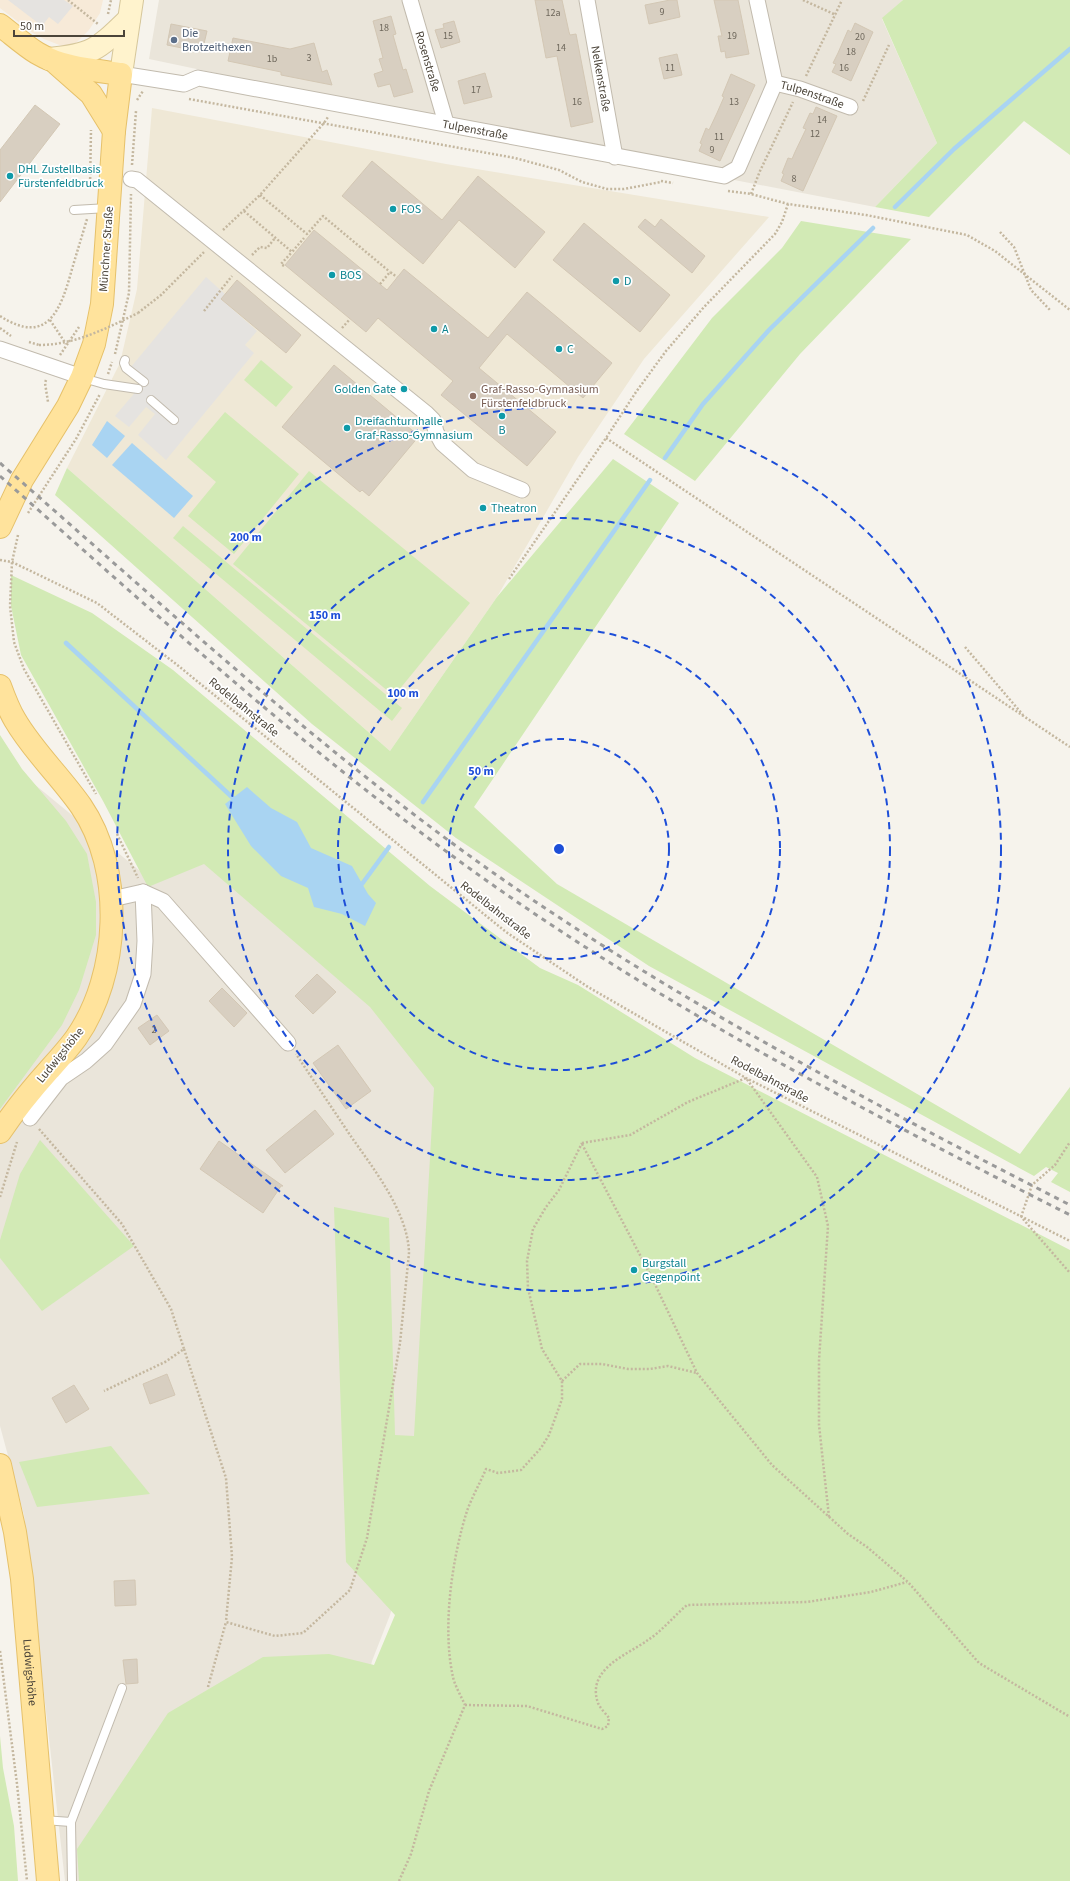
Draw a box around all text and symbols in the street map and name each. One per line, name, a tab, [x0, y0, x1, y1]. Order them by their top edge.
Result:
house number: 9	[660, 5, 665, 19]
house number: 12a	[546, 6, 560, 20]
scale bar	[14, 12, 124, 38]
text: 50 m	[20, 18, 44, 35]
house number: 18	[379, 21, 389, 35]
place label: Die Brotzeithexen	[182, 25, 251, 56]
street label: Rosenstraße	[411, 29, 444, 94]
house number: 15	[443, 29, 453, 43]
house number: 19	[727, 29, 737, 43]
house number: 20	[855, 30, 865, 44]
marker: Die Brotzeithexen	[169, 35, 179, 45]
house number: 14	[556, 41, 566, 55]
street label: Nelkenstraße	[586, 45, 615, 113]
house number: 18	[846, 45, 856, 59]
house number: 3	[307, 51, 312, 65]
house number: 1b	[267, 52, 278, 66]
house number: 11	[665, 61, 675, 75]
house number: 16	[839, 61, 849, 75]
street label: Tulpenstraße	[779, 77, 846, 113]
house number: 17	[471, 83, 481, 97]
house number: 16	[572, 95, 582, 109]
house number: 13	[729, 95, 739, 109]
house number: 14	[817, 113, 827, 127]
street label: Tulpenstraße	[441, 116, 509, 145]
house number: 12	[810, 127, 820, 141]
house number: 11	[714, 130, 724, 144]
house number: 9	[710, 143, 715, 157]
place label: DHL Zustellbasis Fürstenfeldbruck	[18, 161, 103, 192]
marker: DHL Zustellbasis Fürstenfeldbruck	[5, 171, 15, 181]
house number: 8	[792, 172, 797, 186]
place label: FOS	[401, 201, 421, 218]
marker: FOS	[388, 204, 398, 214]
street label: Münchner Straße	[95, 206, 118, 292]
place label: BOS	[340, 267, 361, 284]
marker: BOS	[327, 270, 337, 280]
place label: D	[624, 273, 631, 290]
marker: D	[611, 276, 621, 286]
place label: A	[442, 321, 449, 338]
marker: A	[429, 324, 439, 334]
place label: C	[567, 341, 574, 358]
marker: C	[554, 344, 564, 354]
place label: Golden Gate	[334, 381, 396, 398]
place label: Graf-Rasso-Gymnasium Fürstenfeldbruck	[481, 381, 599, 412]
marker: Golden Gate	[399, 384, 409, 394]
marker: Graf-Rasso-Gymnasium Fürstenfeldbruck	[468, 391, 478, 401]
marker: B	[497, 411, 507, 421]
place label: Dreifachturnhalle Graf-Rasso-Gymnasium	[355, 413, 473, 444]
place label: B	[498, 422, 506, 439]
marker: Dreifachturnhalle Graf-Rasso-Gymnasium	[342, 423, 352, 433]
place label: Theatron	[491, 500, 537, 517]
marker: Theatron	[478, 503, 488, 513]
text: 200 m	[230, 529, 262, 546]
text: 150 m	[309, 607, 341, 624]
street label: Rodelbahnstraße	[205, 674, 283, 741]
text: 100 m	[387, 685, 419, 702]
text: 50 m	[468, 763, 494, 780]
centre of rings	[552, 842, 566, 856]
street label: Rodelbahnstraße	[457, 877, 535, 944]
house number: 2	[152, 1023, 157, 1037]
street label: Ludwigshöhe	[33, 1024, 88, 1087]
street label: Rodelbahnstraße	[728, 1052, 812, 1107]
place label: Burgstall Gegenpoint	[642, 1255, 700, 1286]
marker: Burgstall Gegenpoint	[629, 1265, 639, 1275]
street label: Ludwigshöhe	[18, 1638, 41, 1707]

